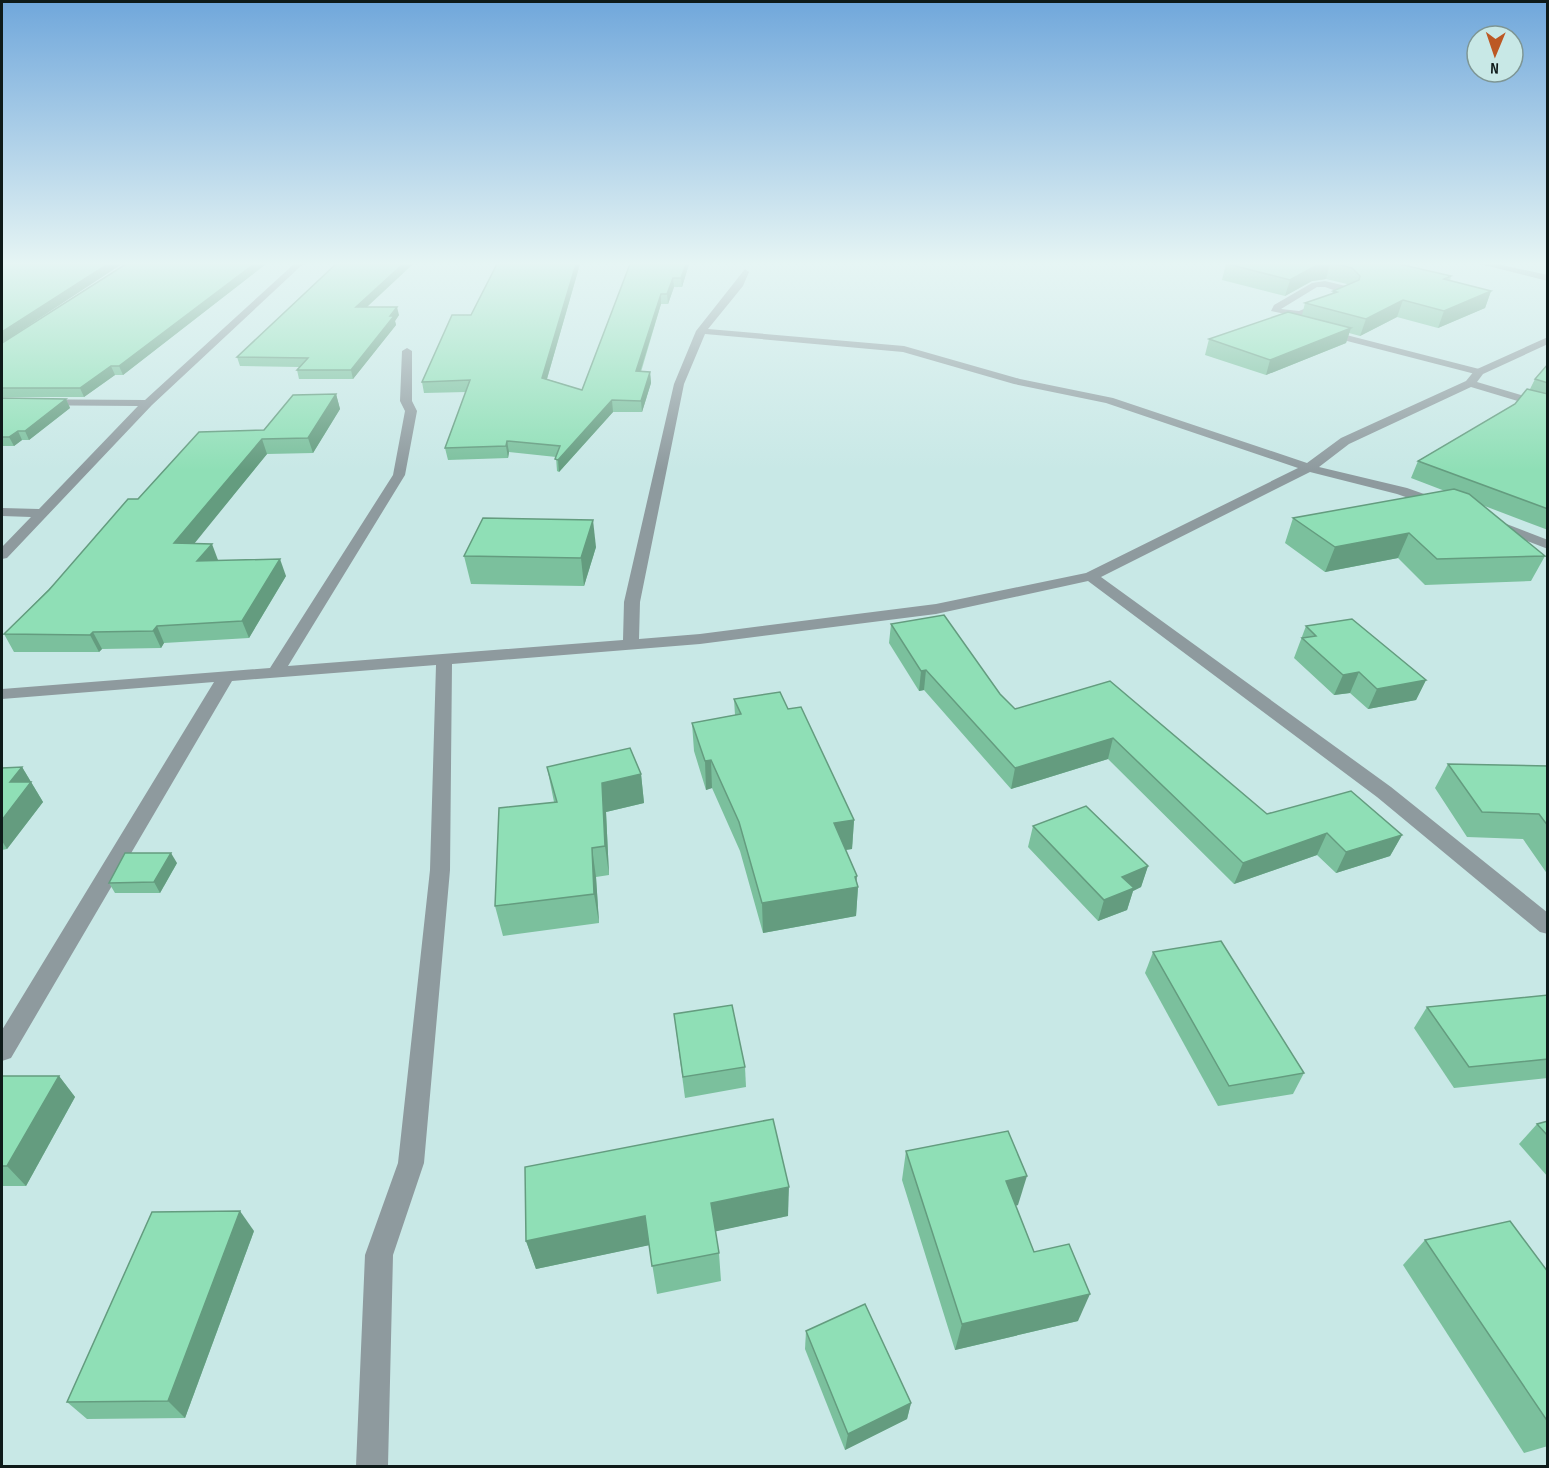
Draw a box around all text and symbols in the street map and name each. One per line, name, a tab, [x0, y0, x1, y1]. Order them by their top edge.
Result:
north arrow	[1465, 24, 1525, 84]
text: N	[1490, 58, 1499, 77]

